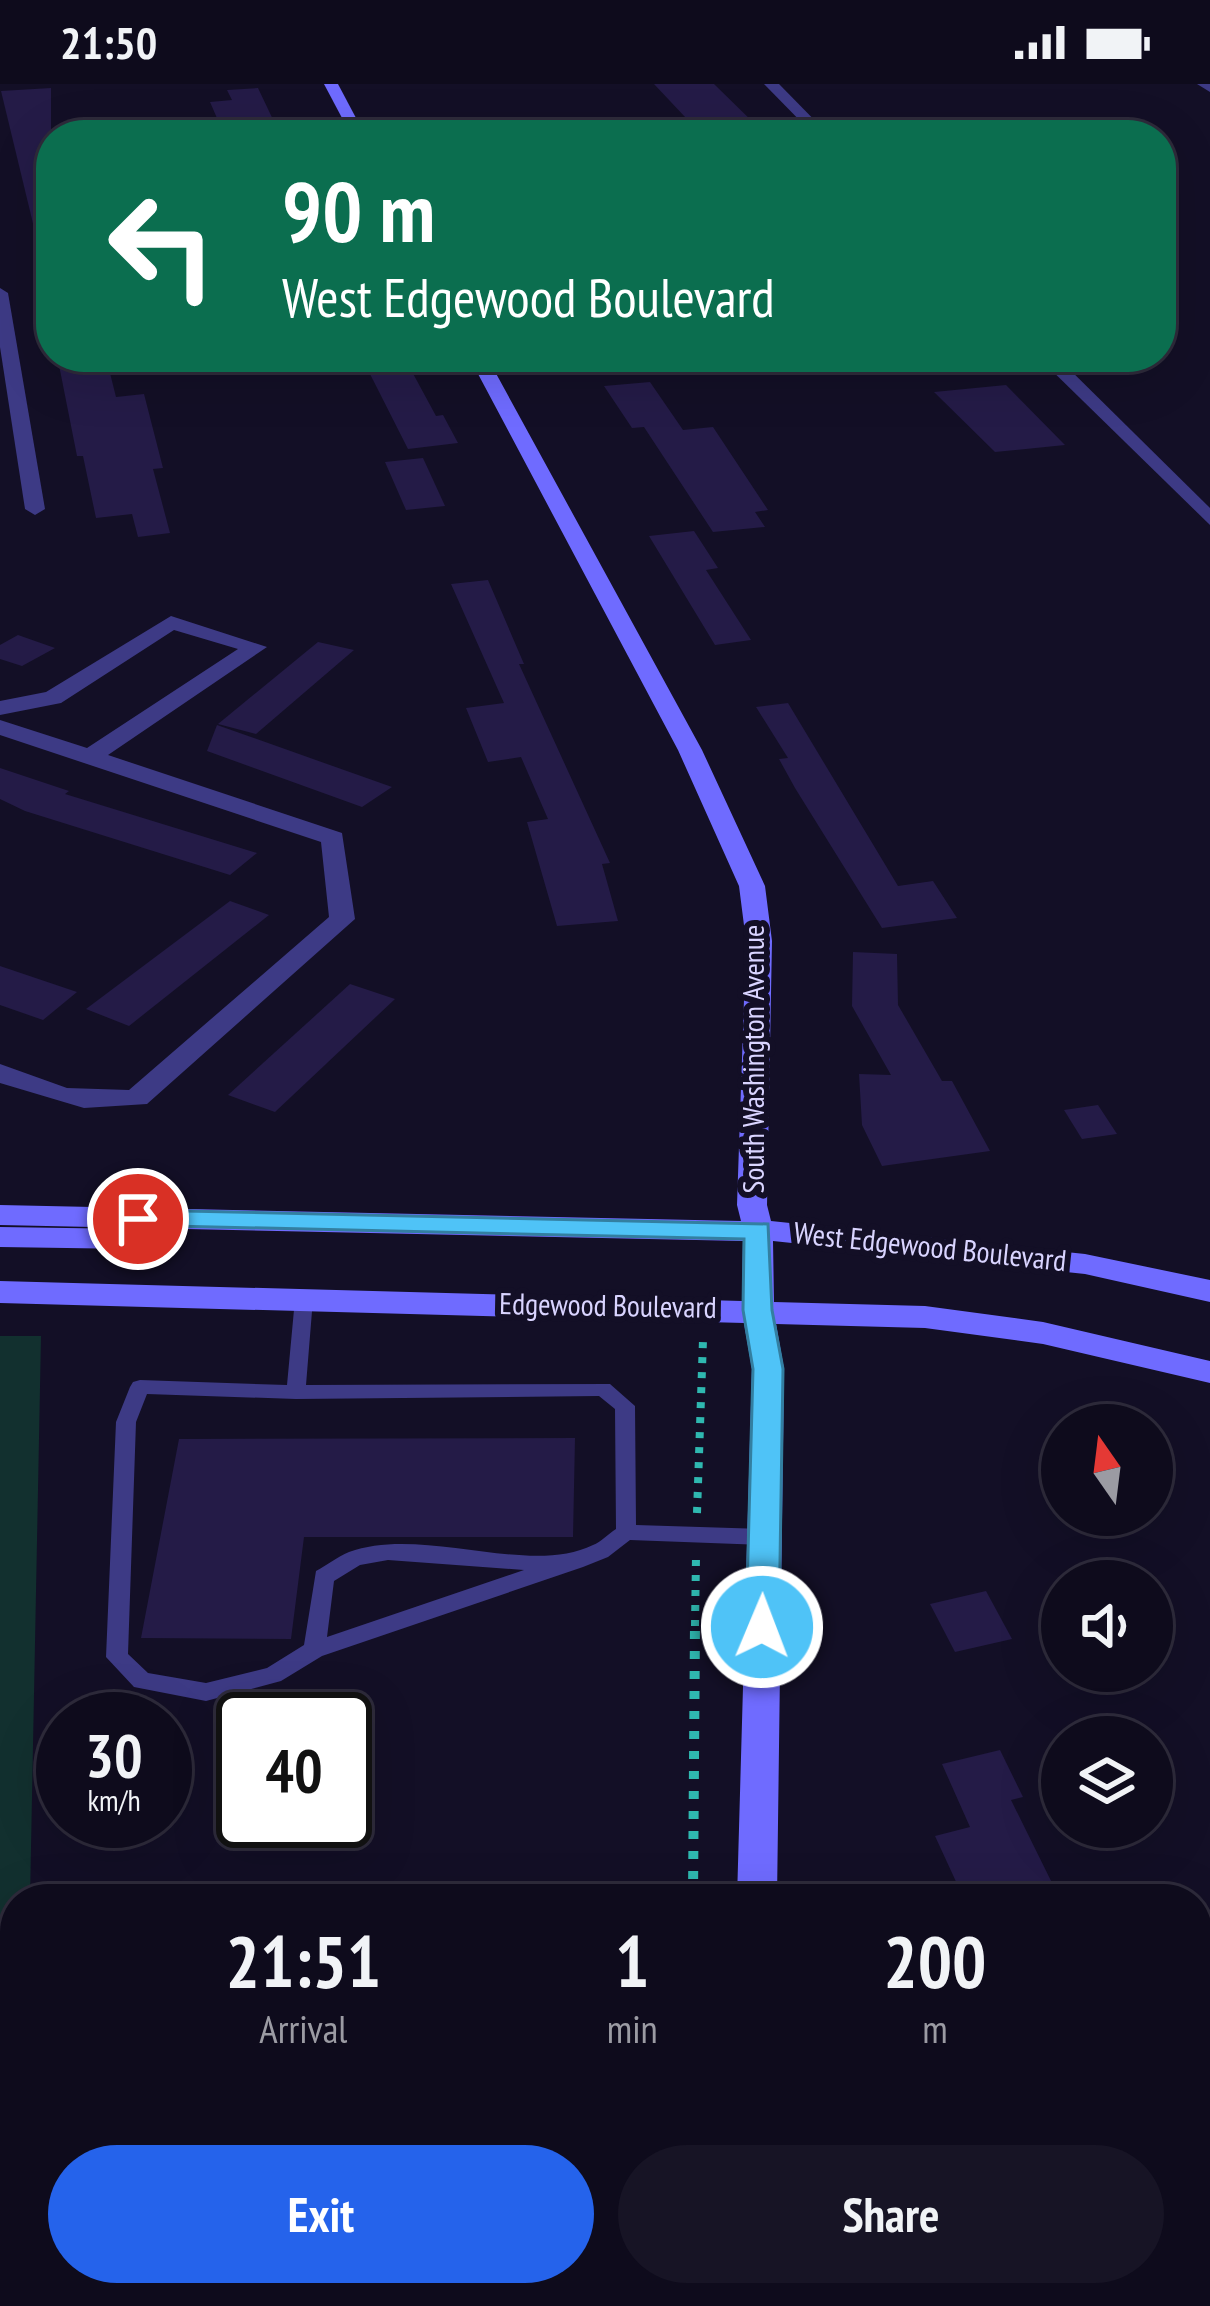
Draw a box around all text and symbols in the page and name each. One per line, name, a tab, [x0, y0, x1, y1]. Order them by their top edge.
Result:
text: 21:50	[60, 13, 157, 71]
text: 90 m	[282, 156, 435, 265]
icon: left	[84, 168, 240, 324]
text: West Edgewood Boulevard	[282, 262, 775, 332]
street label: South Washington Avenue	[733, 925, 772, 1193]
pin	[87, 1168, 189, 1270]
icon: arrive	[105, 1186, 171, 1252]
street label: West Edgewood Boulevard	[792, 1212, 1068, 1279]
street label: Edgewood Boulevard	[499, 1283, 717, 1326]
north arrow	[1041, 1404, 1173, 1536]
map controls	[1041, 1404, 1173, 1848]
button: sound	[1041, 1560, 1173, 1692]
position arrow	[699, 1564, 825, 1690]
speed limit sign: 40	[216, 1692, 372, 1848]
text: 30	[85, 1716, 143, 1794]
button: layers	[1041, 1716, 1173, 1848]
text: km/h	[87, 1780, 141, 1819]
text: 21:51	[226, 1914, 381, 2007]
text: 1	[615, 1914, 649, 2007]
text: 200	[883, 1914, 986, 2007]
text: Arrival	[259, 2003, 347, 2054]
text: min	[607, 2003, 658, 2054]
text: m	[922, 2003, 948, 2054]
button: Exit	[48, 2145, 594, 2283]
button: Share	[618, 2145, 1164, 2283]

